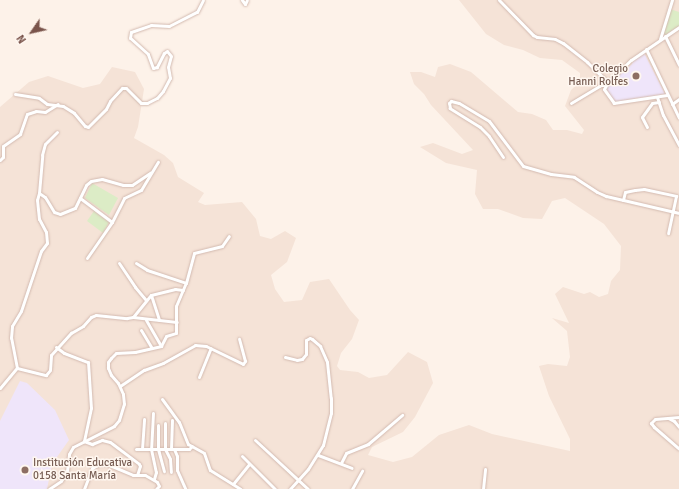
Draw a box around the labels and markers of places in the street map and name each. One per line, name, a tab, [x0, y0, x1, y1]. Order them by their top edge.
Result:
place label: Colegio Hanni Rolfes	[568, 63, 628, 89]
marker: Colegio Hanni Rolfes	[631, 71, 641, 81]
place label: Institución Educativa 0158 Santa María	[33, 457, 132, 483]
marker: Institución Educativa 0158 Santa María	[20, 465, 30, 475]

